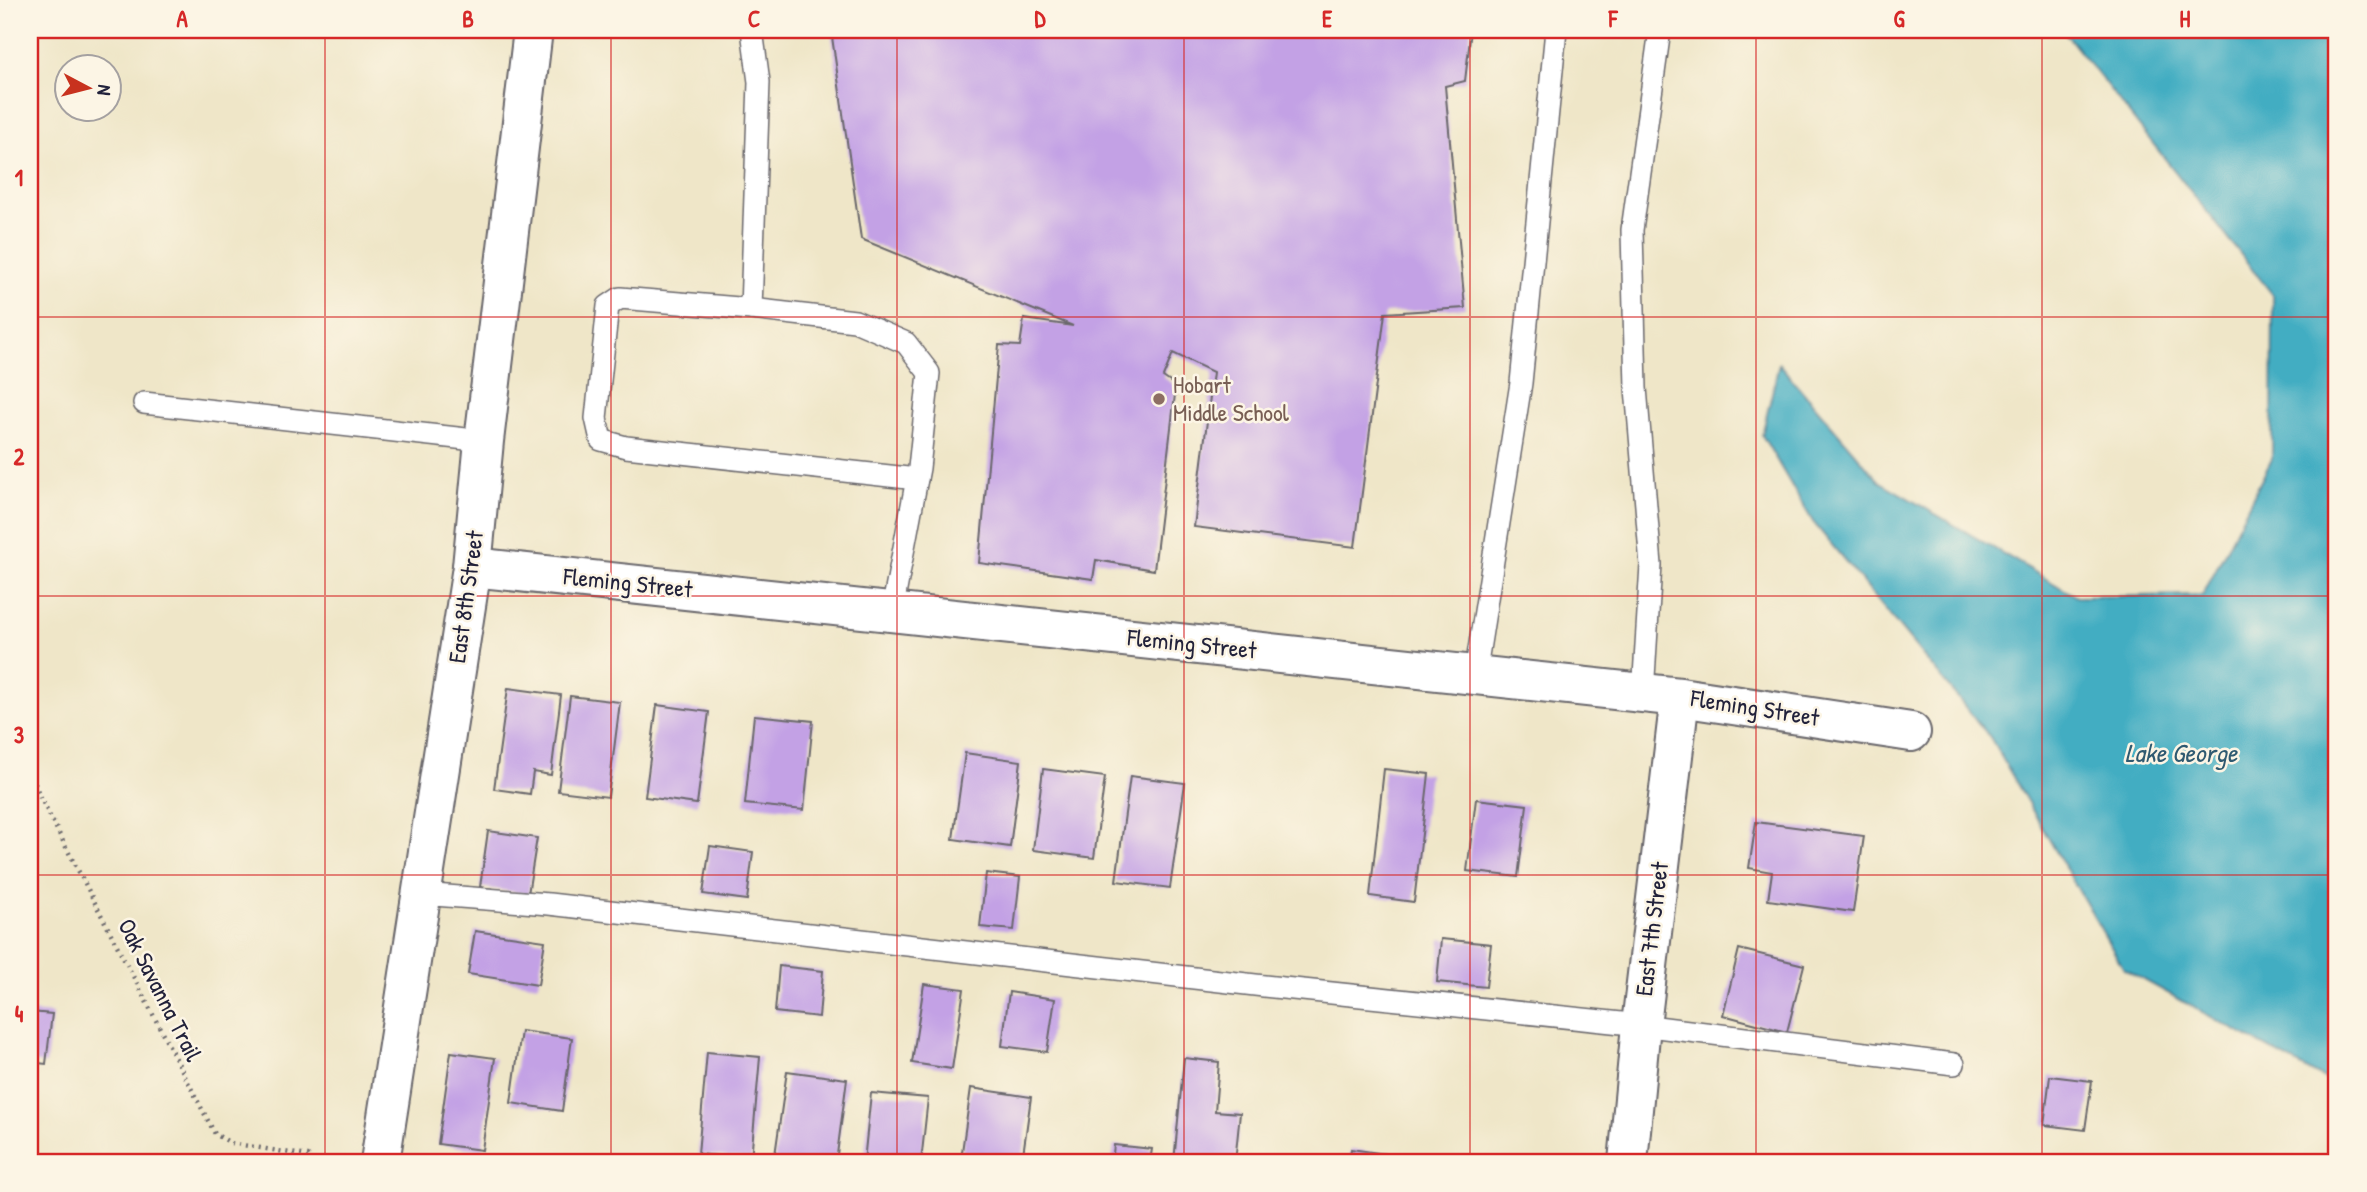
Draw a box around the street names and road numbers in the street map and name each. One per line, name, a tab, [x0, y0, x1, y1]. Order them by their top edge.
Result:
street label: East 8th Street	[440, 528, 490, 665]
street label: Fleming Street	[561, 559, 695, 605]
street label: Fleming Street	[1125, 620, 1259, 666]
street label: Fleming Street	[1688, 681, 1822, 733]
street label: East 7th Street	[1627, 859, 1675, 998]
street label: Oak Savanna Trail	[111, 913, 211, 1067]

